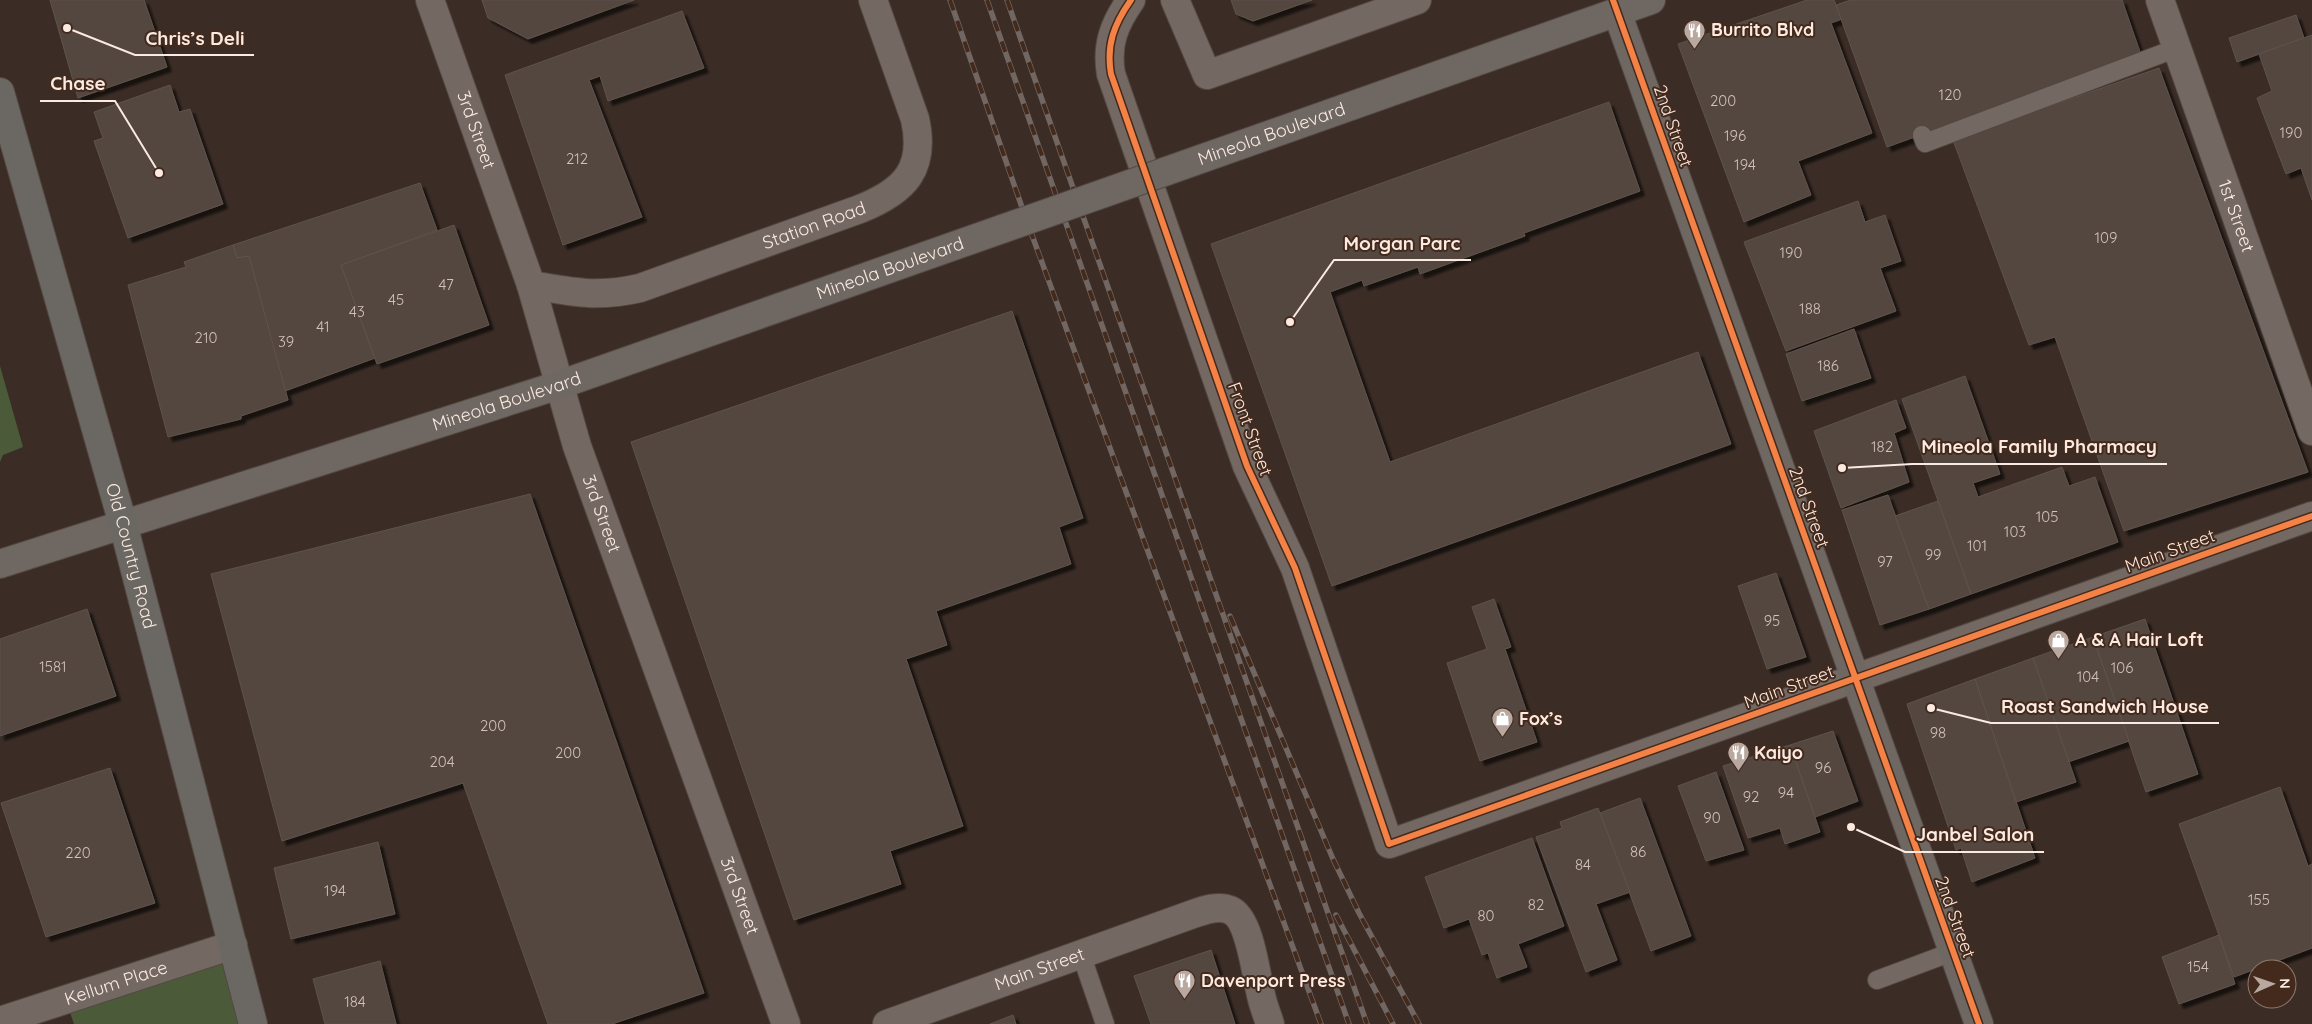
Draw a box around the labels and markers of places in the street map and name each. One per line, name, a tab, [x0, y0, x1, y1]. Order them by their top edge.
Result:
restaurant icon: Burrito Blvd	[1683, 18, 1707, 49]
place label: Burrito Blvd	[1711, 18, 1814, 41]
callout: Chris’s Deli	[135, 21, 254, 55]
callout: Chase	[40, 67, 115, 101]
callout: Morgan Parc	[1334, 226, 1471, 260]
callout: Mineola Family Pharmacy	[1912, 430, 2167, 464]
shop icon: A & A Hair Loft	[2047, 628, 2071, 659]
place label: A & A Hair Loft	[2075, 628, 2204, 651]
callout: Roast Sandwich House	[1991, 689, 2219, 723]
shop icon: Fox’s	[1491, 707, 1515, 738]
place label: Fox’s	[1519, 707, 1563, 730]
restaurant icon: Kaiyo	[1726, 741, 1750, 772]
place label: Kaiyo	[1754, 741, 1803, 764]
callout: Janbel Salon	[1905, 818, 2044, 852]
restaurant icon: Davenport Press	[1173, 969, 1197, 1000]
place label: Davenport Press	[1201, 969, 1346, 992]

